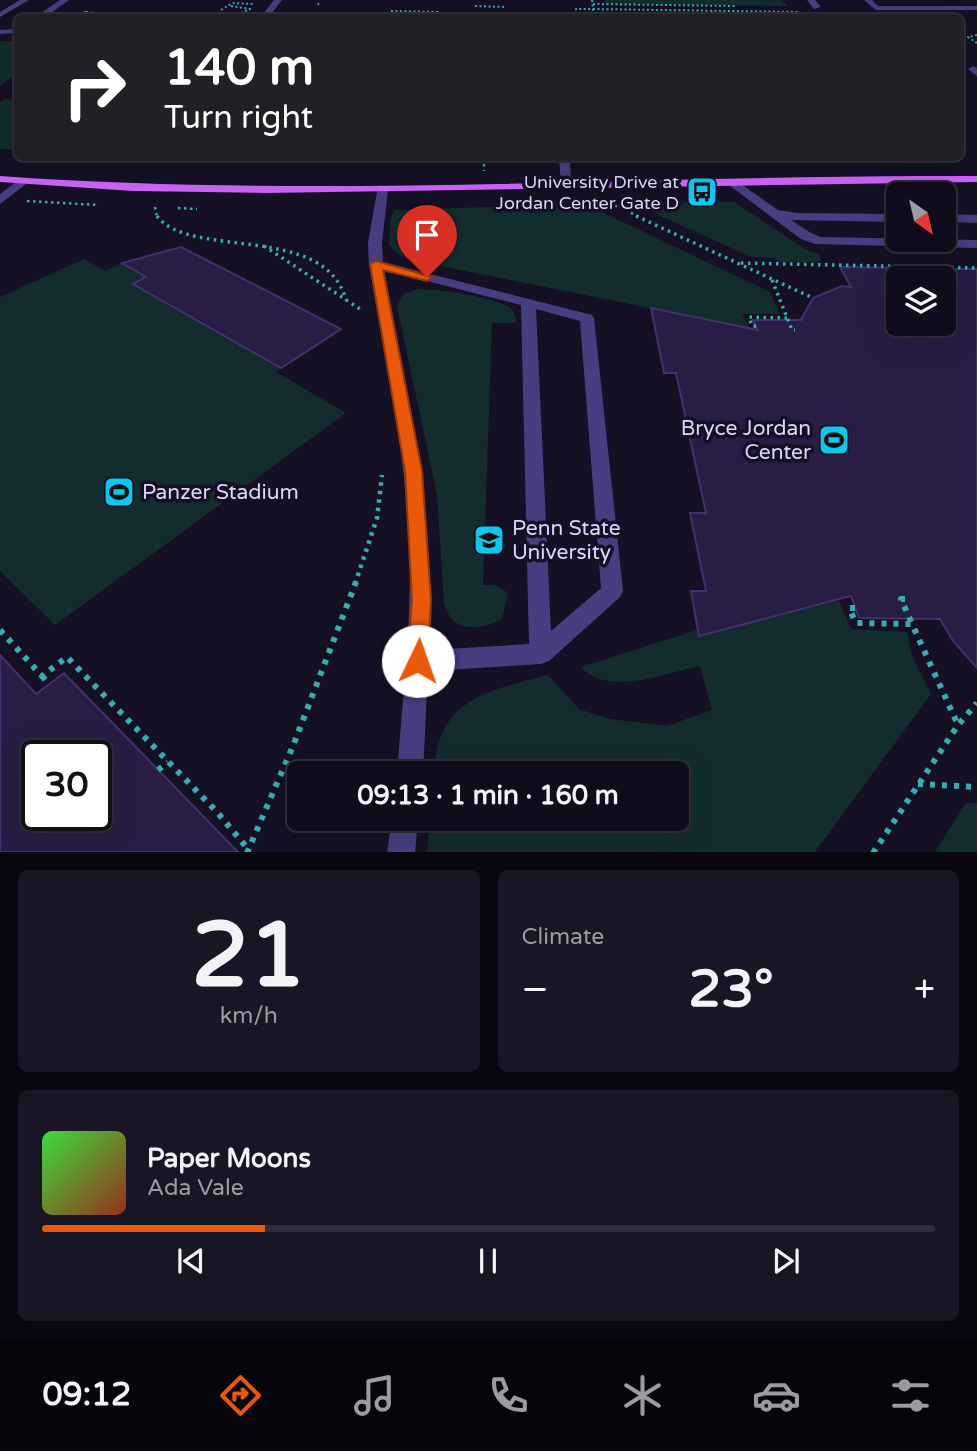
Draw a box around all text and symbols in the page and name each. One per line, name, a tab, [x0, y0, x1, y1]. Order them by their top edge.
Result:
text: 140 m	[164, 39, 314, 98]
icon: right	[49, 42, 140, 133]
text: Turn right	[164, 99, 313, 137]
place label: University Drive at Jordan Center Gate D	[496, 171, 679, 214]
bus stop icon: University Drive at Jordan Center Gate D	[685, 175, 719, 209]
north arrow	[886, 182, 956, 252]
map controls	[886, 182, 956, 336]
pin	[397, 205, 457, 277]
icon: arrive	[408, 216, 446, 254]
button: layers	[886, 266, 956, 336]
place label: Bryce Jordan Center	[681, 416, 811, 465]
sports icon: Bryce Jordan Center	[817, 423, 851, 457]
sports icon: Panzer Stadium	[102, 475, 136, 509]
place label: Panzer Stadium	[142, 480, 299, 505]
place label: Penn State University	[512, 516, 621, 565]
school or university icon: Penn State University	[472, 523, 506, 557]
position arrow	[381, 624, 455, 698]
speed limit sign: 30	[21, 740, 112, 831]
text: 09:13 · 1 min · 160 m	[357, 780, 619, 811]
text: 21	[192, 901, 306, 1011]
text: Climate	[522, 923, 604, 951]
text: 23°	[689, 958, 774, 1021]
text: −	[522, 967, 549, 1013]
text: +	[914, 967, 935, 1013]
text: km/h	[220, 1002, 278, 1030]
text: Paper Moons	[147, 1143, 311, 1174]
text: Ada Vale	[147, 1174, 244, 1202]
icon: previous	[172, 1242, 210, 1280]
icon: pause	[469, 1242, 507, 1280]
icon: next	[767, 1242, 805, 1280]
icon: directions	[216, 1371, 265, 1420]
icon: music	[350, 1371, 399, 1420]
icon: phone	[484, 1371, 533, 1420]
icon: climate	[618, 1371, 667, 1420]
icon: car	[752, 1371, 801, 1420]
icon: filters	[886, 1371, 935, 1420]
text: 09:12	[42, 1376, 131, 1414]

